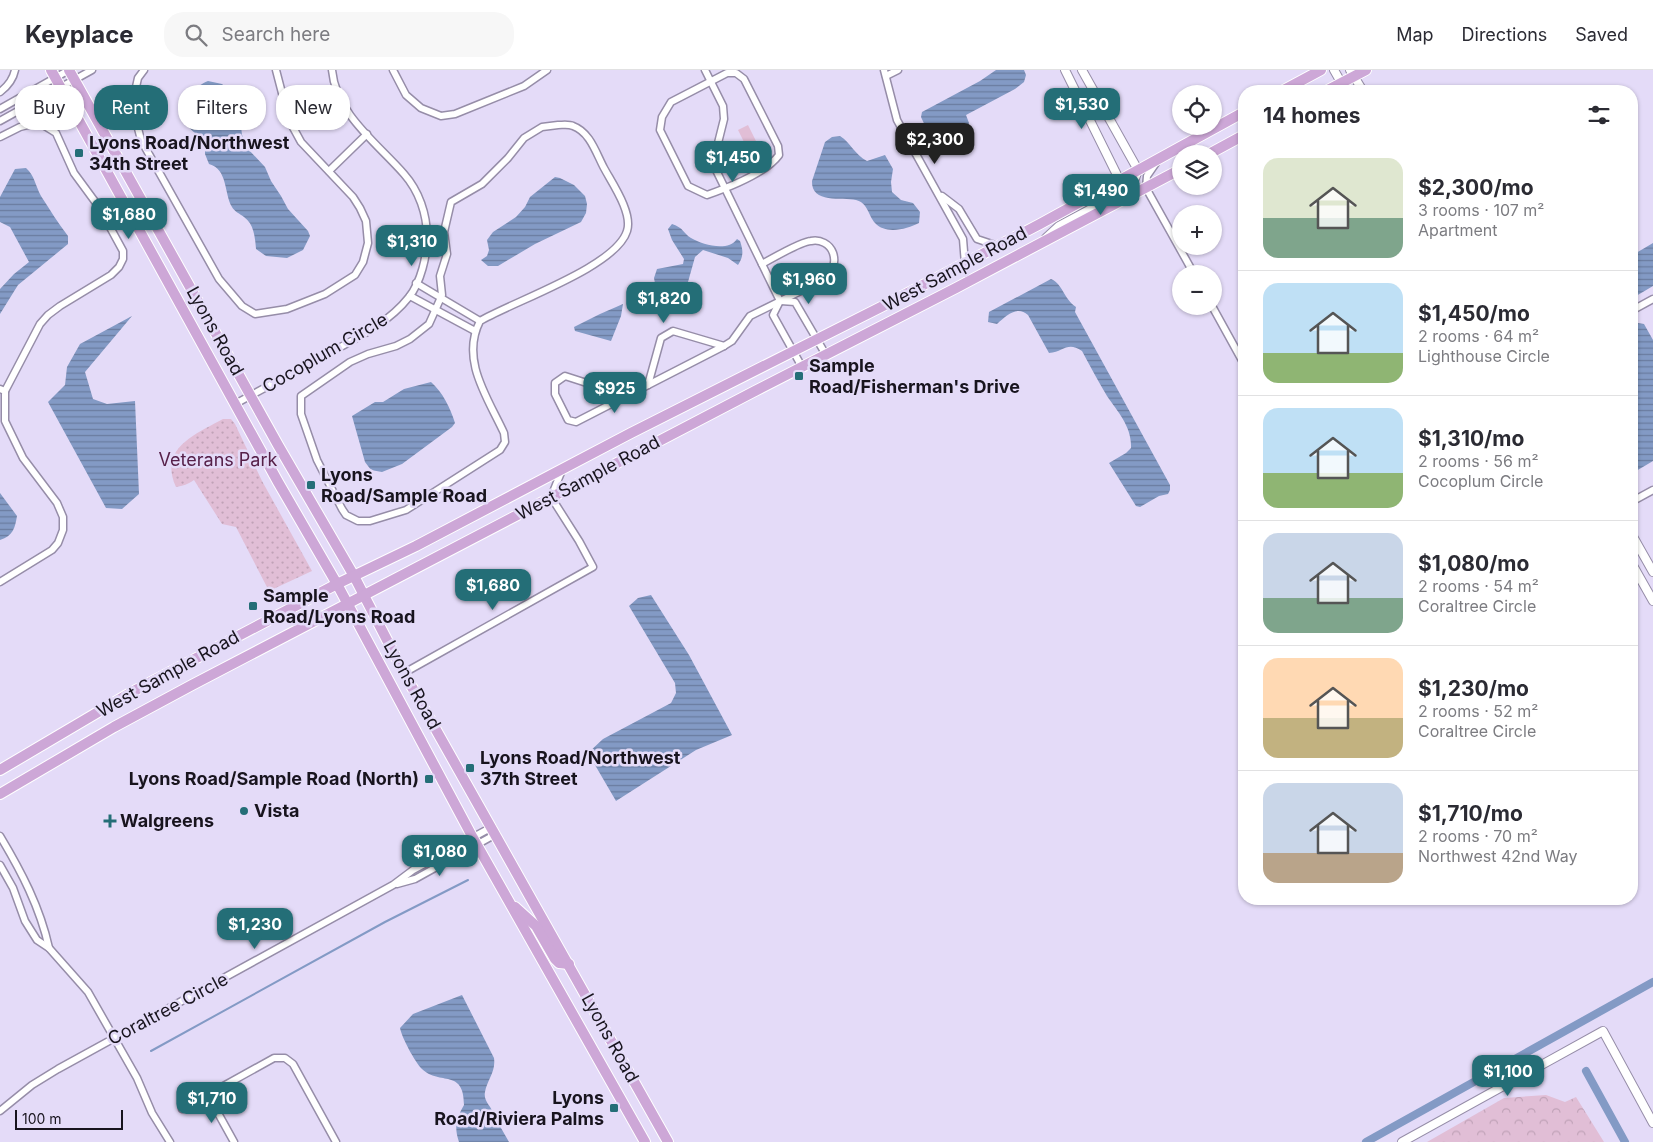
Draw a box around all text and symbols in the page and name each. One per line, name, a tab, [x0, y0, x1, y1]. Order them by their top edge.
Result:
search box	[164, 12, 514, 57]
text: Keyplace	[25, 20, 134, 49]
icon: search	[182, 21, 210, 49]
text: Search here	[222, 23, 330, 46]
text: Map	[1396, 24, 1434, 45]
text: Directions	[1462, 24, 1547, 45]
text: Saved	[1575, 24, 1628, 45]
chip: Buy	[15, 85, 84, 130]
chip: Rent	[94, 85, 168, 130]
chip: Filters	[178, 85, 266, 130]
chip: New	[276, 85, 350, 130]
map controls	[1172, 85, 1222, 315]
button: locate	[1172, 85, 1222, 135]
pin: $1,530	[1041, 88, 1123, 130]
text: $1,530	[1055, 94, 1109, 114]
icon: filters	[1585, 101, 1613, 129]
text: 14 homes	[1263, 103, 1361, 128]
pin: $2,300	[894, 122, 976, 165]
text: $2,300	[906, 129, 964, 149]
place label: Lyons Road/Northwest 34th Street	[89, 132, 290, 174]
pin: $1,450	[692, 140, 774, 183]
button: layers	[1172, 145, 1222, 195]
marker: Lyons Road/Northwest 34th Street	[73, 147, 85, 159]
text: $1,450	[706, 147, 760, 167]
pin: $1,490	[1060, 174, 1142, 216]
text: $2,300/mo	[1418, 175, 1534, 200]
icon: home	[1303, 178, 1363, 238]
text: $1,490	[1074, 180, 1128, 200]
pin: $1,680	[88, 198, 170, 240]
text: 3 rooms · 107 m²	[1418, 200, 1544, 220]
text: $1,680	[102, 204, 156, 224]
button: +	[1172, 205, 1222, 255]
text: Apartment	[1418, 220, 1498, 240]
street label: West Sample Road	[879, 222, 1030, 315]
pin: $1,310	[371, 224, 453, 267]
text: $1,310	[387, 231, 437, 251]
pin: $1,960	[768, 262, 850, 305]
button: −	[1172, 265, 1222, 315]
text: $1,960	[782, 269, 836, 289]
pin: $1,820	[623, 282, 705, 324]
street label: Lyons Road	[182, 283, 248, 379]
text: $1,820	[637, 288, 691, 308]
text: $1,450/mo	[1418, 301, 1530, 326]
icon: home	[1303, 303, 1363, 363]
street label: Cocoplum Circle	[258, 308, 391, 397]
text: 2 rooms · 64 m²	[1418, 326, 1539, 346]
text: Lighthouse Circle	[1418, 346, 1550, 366]
place label: Sample Road/Fisherman's Drive	[809, 355, 1020, 397]
marker: Sample Road/Fisherman's Drive	[793, 370, 805, 382]
pin: $925	[585, 372, 645, 414]
text: $925	[594, 378, 636, 398]
text: $1,310/mo	[1418, 426, 1524, 451]
icon: home	[1303, 428, 1363, 488]
street label: West Sample Road	[512, 431, 663, 524]
park label: Veterans Park	[159, 449, 278, 470]
text: 2 rooms · 56 m²	[1418, 451, 1539, 471]
place label: Lyons Road/Sample Road	[321, 464, 487, 506]
text: Cocoplum Circle	[1418, 471, 1543, 491]
marker: Lyons Road/Sample Road	[305, 479, 317, 491]
text: $1,080/mo	[1418, 551, 1529, 576]
icon: home	[1303, 553, 1363, 613]
pin: $1,680	[452, 568, 534, 611]
text: $1,680	[466, 575, 520, 595]
text: 2 rooms · 54 m²	[1418, 576, 1539, 596]
place label: Sample Road/Lyons Road	[263, 585, 415, 627]
text: Coraltree Circle	[1418, 596, 1536, 616]
marker: Sample Road/Lyons Road	[247, 600, 259, 612]
street label: West Sample Road	[93, 626, 243, 721]
street label: Lyons Road	[379, 637, 445, 733]
text: $1,230/mo	[1418, 676, 1529, 701]
icon: home	[1303, 678, 1363, 738]
text: 2 rooms · 52 m²	[1418, 701, 1538, 721]
text: Coraltree Circle	[1418, 721, 1536, 741]
place label: Lyons Road/Northwest 37th Street	[480, 747, 681, 789]
marker: Lyons Road/Northwest 37th Street	[464, 762, 476, 774]
place label: Lyons Road/Sample Road (North)	[129, 768, 419, 789]
marker: Lyons Road/Sample Road (North)	[423, 773, 435, 785]
place label: Vista	[254, 800, 300, 821]
text: $1,710/mo	[1418, 801, 1523, 826]
icon: home	[1303, 803, 1363, 863]
marker: Vista	[238, 805, 250, 817]
place label: Walgreens	[120, 810, 214, 831]
marker: Walgreens	[104, 815, 116, 827]
text: 2 rooms · 70 m²	[1418, 826, 1538, 846]
pin: $1,080	[399, 834, 481, 877]
text: $1,080	[413, 841, 467, 861]
text: Northwest 42nd Way	[1418, 846, 1577, 866]
pin: $1,230	[214, 908, 296, 950]
text: $1,230	[228, 914, 282, 934]
street label: Coraltree Circle	[104, 968, 231, 1049]
street label: Lyons Road	[577, 990, 643, 1086]
pin: $1,100	[1467, 1054, 1549, 1097]
text: $1,100	[1483, 1061, 1533, 1081]
pin: $1,710	[171, 1082, 253, 1124]
place label: Lyons Road/Riviera Palms	[434, 1087, 604, 1129]
text: $1,710	[187, 1088, 237, 1108]
marker: Lyons Road/Riviera Palms	[608, 1102, 620, 1114]
scale bar	[15, 1107, 122, 1130]
text: 100 m	[22, 1110, 62, 1127]

